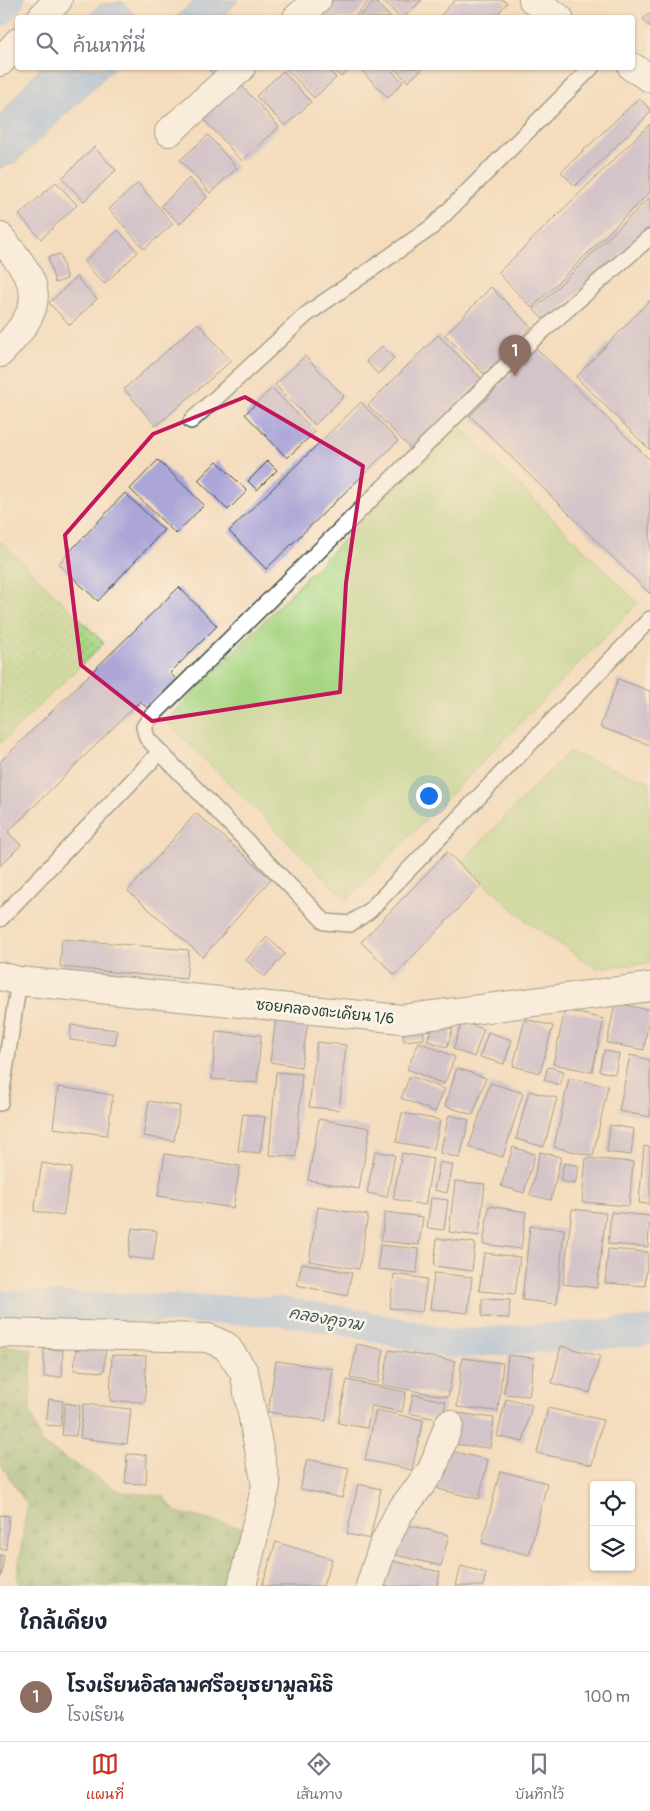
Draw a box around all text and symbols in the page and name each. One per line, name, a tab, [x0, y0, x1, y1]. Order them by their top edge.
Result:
search box	[15, 15, 635, 70]
icon: search	[33, 29, 61, 57]
text: ค้นหาที่นี่	[73, 34, 145, 58]
pin: 1	[499, 335, 531, 376]
your location	[416, 783, 442, 809]
street label: ซอยคลองตะเคียน 1/6	[255, 995, 395, 1029]
water label: คลองคูจาม	[287, 1303, 366, 1338]
map controls	[590, 1481, 635, 1571]
button: locate	[590, 1481, 635, 1526]
button: layers	[590, 1526, 635, 1571]
text: ใกล้เคียง	[20, 1609, 107, 1636]
text: โรงเรียนอิสลามศรีอยุธยามูลนิธิ	[67, 1674, 334, 1698]
text: 1	[33, 1687, 39, 1707]
text: 100 m	[584, 1687, 630, 1707]
text: โรงเรียน	[67, 1706, 124, 1726]
tab: แผนที่	[86, 1750, 124, 1804]
tab: เส้นทาง	[296, 1750, 342, 1804]
tab: บันทึกไว้	[515, 1750, 564, 1804]

